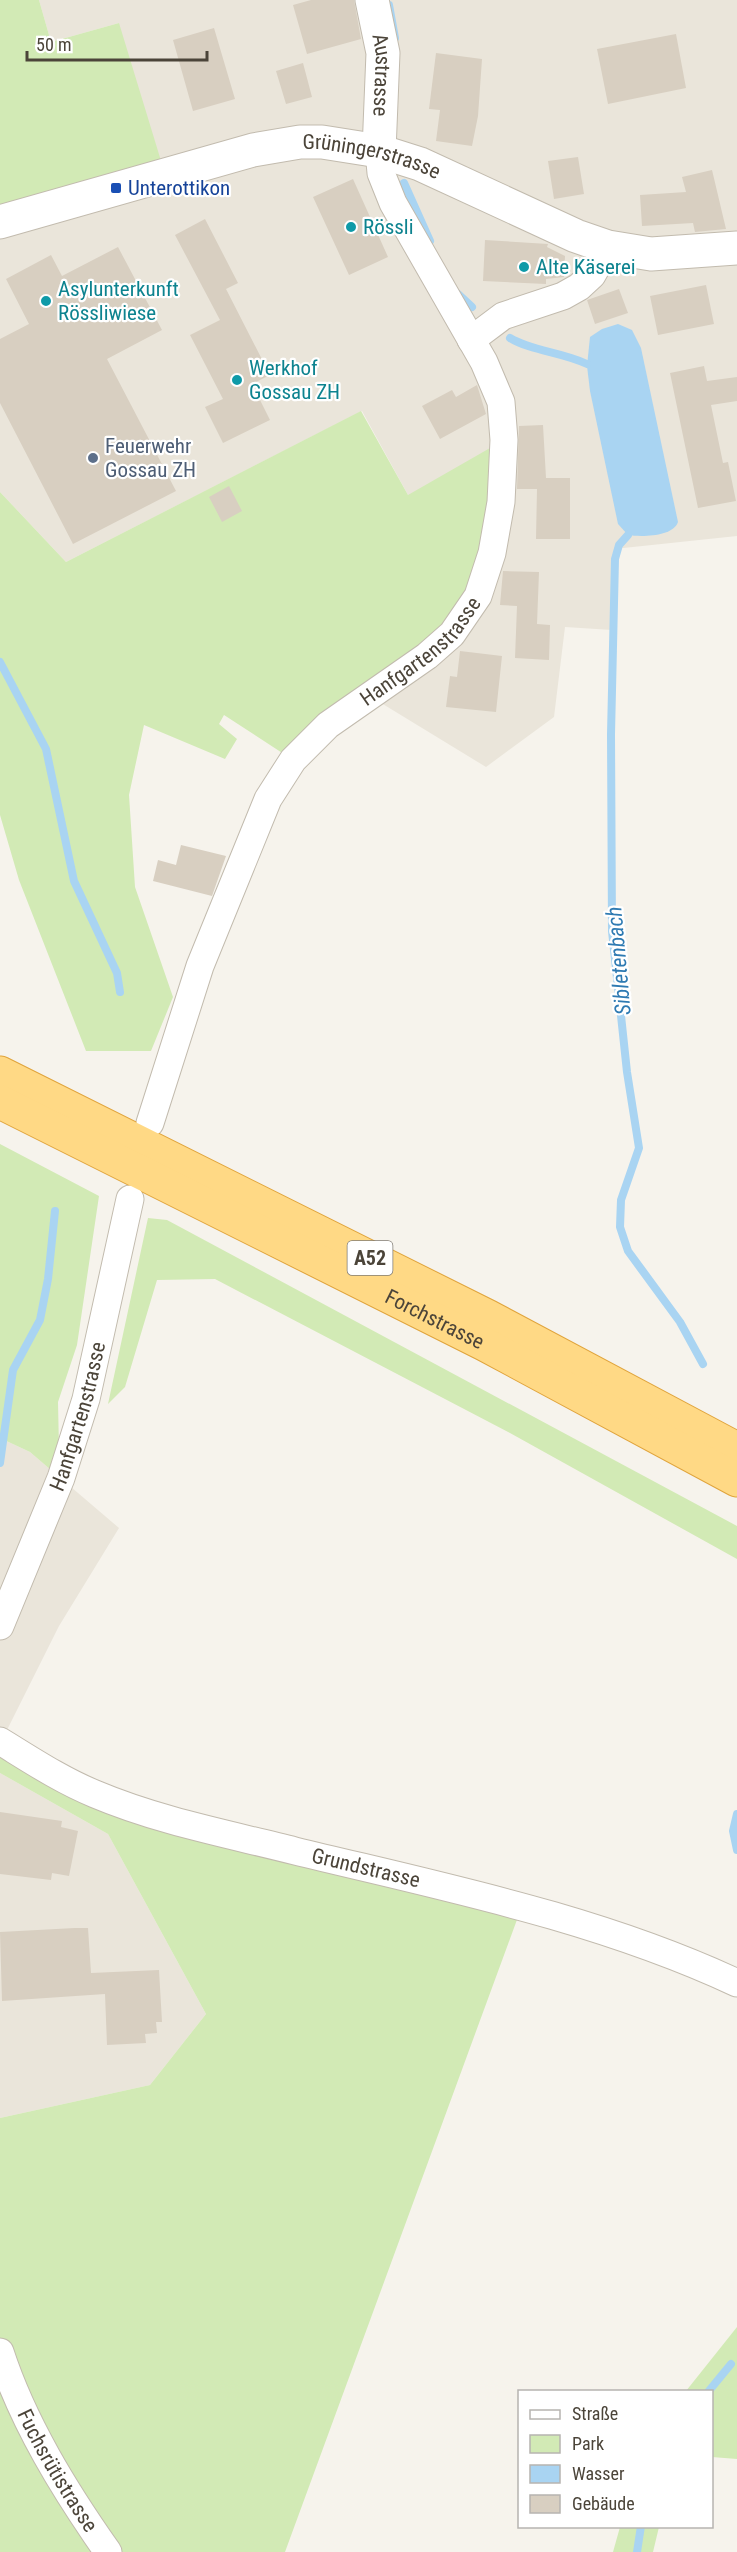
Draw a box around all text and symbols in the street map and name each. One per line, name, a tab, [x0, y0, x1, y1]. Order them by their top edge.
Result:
scale bar	[27, 24, 207, 62]
street label: Austrasse	[367, 31, 395, 117]
text: 50 m	[36, 34, 71, 55]
street label: Grüningerstrasse	[302, 130, 445, 184]
place label: Unterottikon	[128, 176, 230, 200]
marker: Unterottikon	[109, 181, 123, 195]
place label: Rössli	[363, 215, 413, 239]
marker: Rössli	[344, 220, 358, 234]
place label: Alte Käserei	[536, 255, 636, 279]
marker: Alte Käserei	[517, 260, 531, 274]
place label: Asylunterkunft Rössliwiese	[58, 277, 179, 325]
marker: Asylunterkunft Rössliwiese	[39, 294, 53, 308]
place label: Werkhof Gossau ZH	[249, 356, 340, 404]
marker: Werkhof Gossau ZH	[230, 373, 244, 387]
place label: Feuerwehr Gossau ZH	[105, 434, 196, 482]
marker: Feuerwehr Gossau ZH	[86, 451, 100, 465]
street label: Hanfgartenstrasse	[356, 592, 486, 711]
water label: Sibletenbach	[601, 906, 636, 1016]
road number: A52	[348, 1241, 392, 1275]
street label: Forchstrasse	[381, 1285, 488, 1354]
street label: Hanfgartenstrasse	[45, 1340, 110, 1495]
street label: Grundstrasse	[309, 1843, 423, 1892]
legend	[518, 2390, 713, 2528]
text: Straße	[572, 2403, 618, 2424]
street label: Fuchsrütistrasse	[12, 2405, 103, 2537]
text: Park	[572, 2433, 604, 2454]
text: Wasser	[572, 2463, 625, 2484]
text: Gebäude	[572, 2493, 635, 2514]

